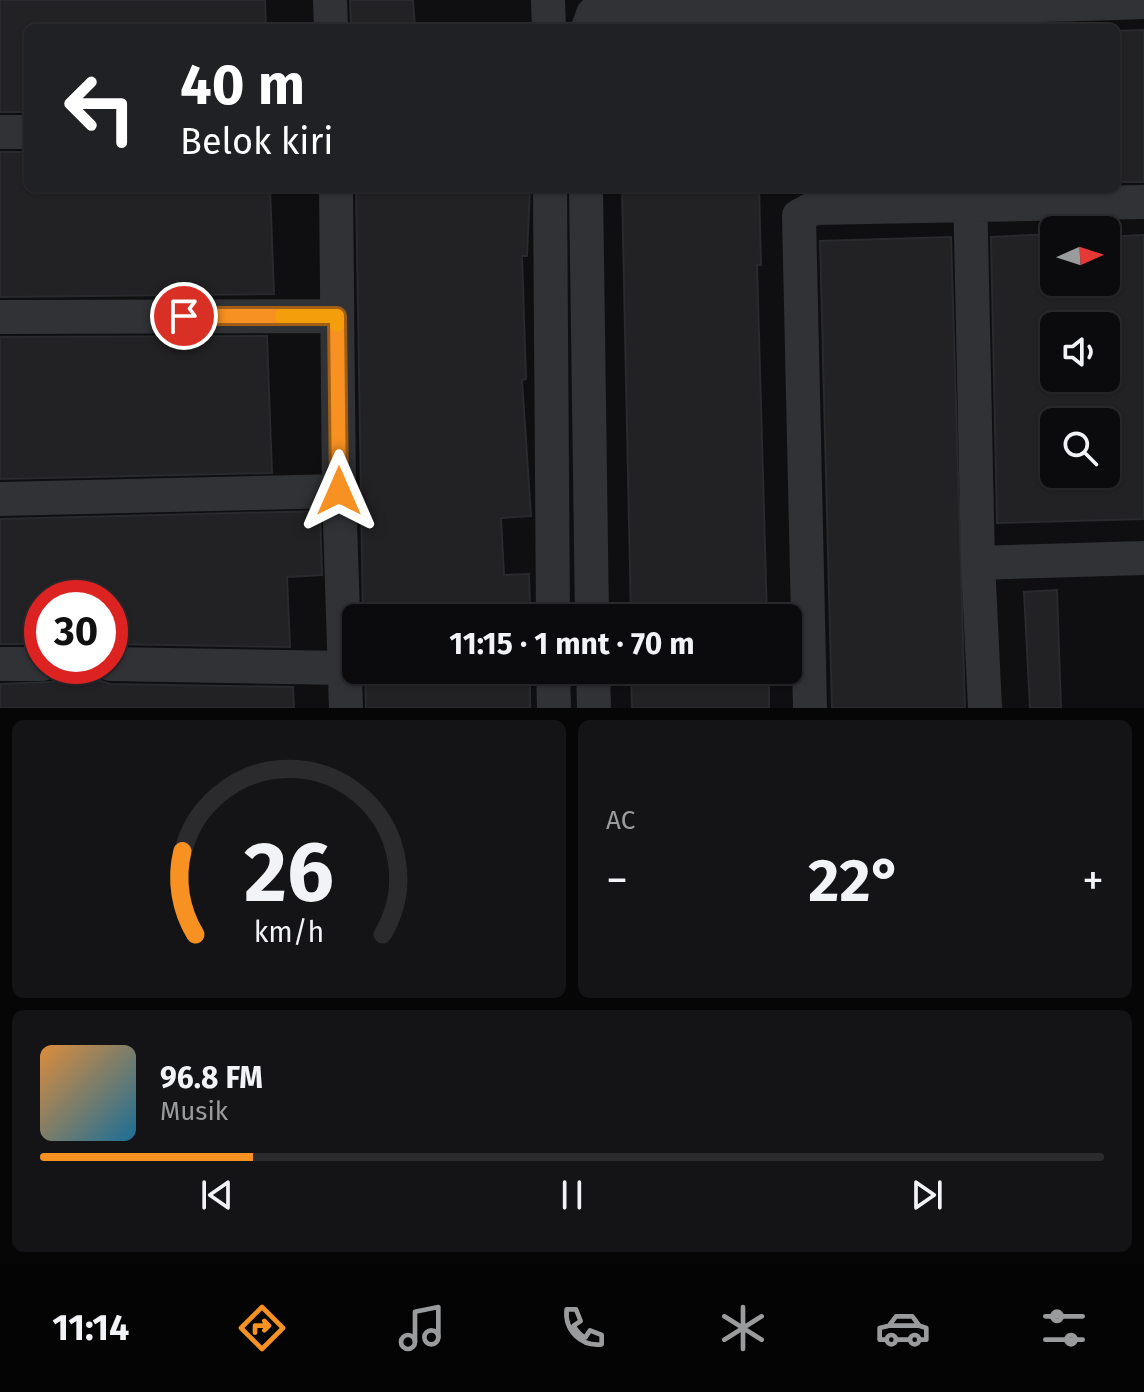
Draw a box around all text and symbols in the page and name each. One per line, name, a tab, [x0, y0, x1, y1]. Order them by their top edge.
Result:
text: 40 m	[180, 52, 305, 119]
icon: left	[48, 56, 152, 160]
text: Belok kiri	[180, 120, 334, 164]
north arrow	[1040, 216, 1120, 296]
map controls	[1040, 216, 1120, 488]
pin	[150, 282, 218, 350]
icon: arrive	[162, 294, 206, 338]
button: sound	[1040, 312, 1120, 392]
button: search	[1040, 408, 1120, 488]
position arrow	[297, 449, 381, 533]
speed limit sign: 30	[24, 580, 128, 684]
text: 11:15 · 1 mnt · 70 m	[449, 626, 695, 662]
text: AC	[606, 805, 635, 836]
text: 26	[244, 823, 334, 923]
text: 22°	[808, 845, 902, 917]
text: −	[606, 854, 628, 907]
text: +	[1082, 854, 1104, 907]
text: km/h	[254, 915, 324, 950]
text: 96.8 FM	[160, 1060, 263, 1096]
text: Musik	[160, 1096, 228, 1127]
icon: previous	[195, 1173, 239, 1217]
icon: pause	[550, 1173, 594, 1217]
icon: next	[905, 1173, 949, 1217]
icon: directions	[234, 1300, 290, 1356]
icon: music	[394, 1300, 450, 1356]
icon: phone	[555, 1300, 611, 1356]
icon: climate	[715, 1300, 771, 1356]
icon: car	[875, 1300, 931, 1356]
icon: filters	[1036, 1300, 1092, 1356]
text: 11:14	[52, 1306, 129, 1350]

